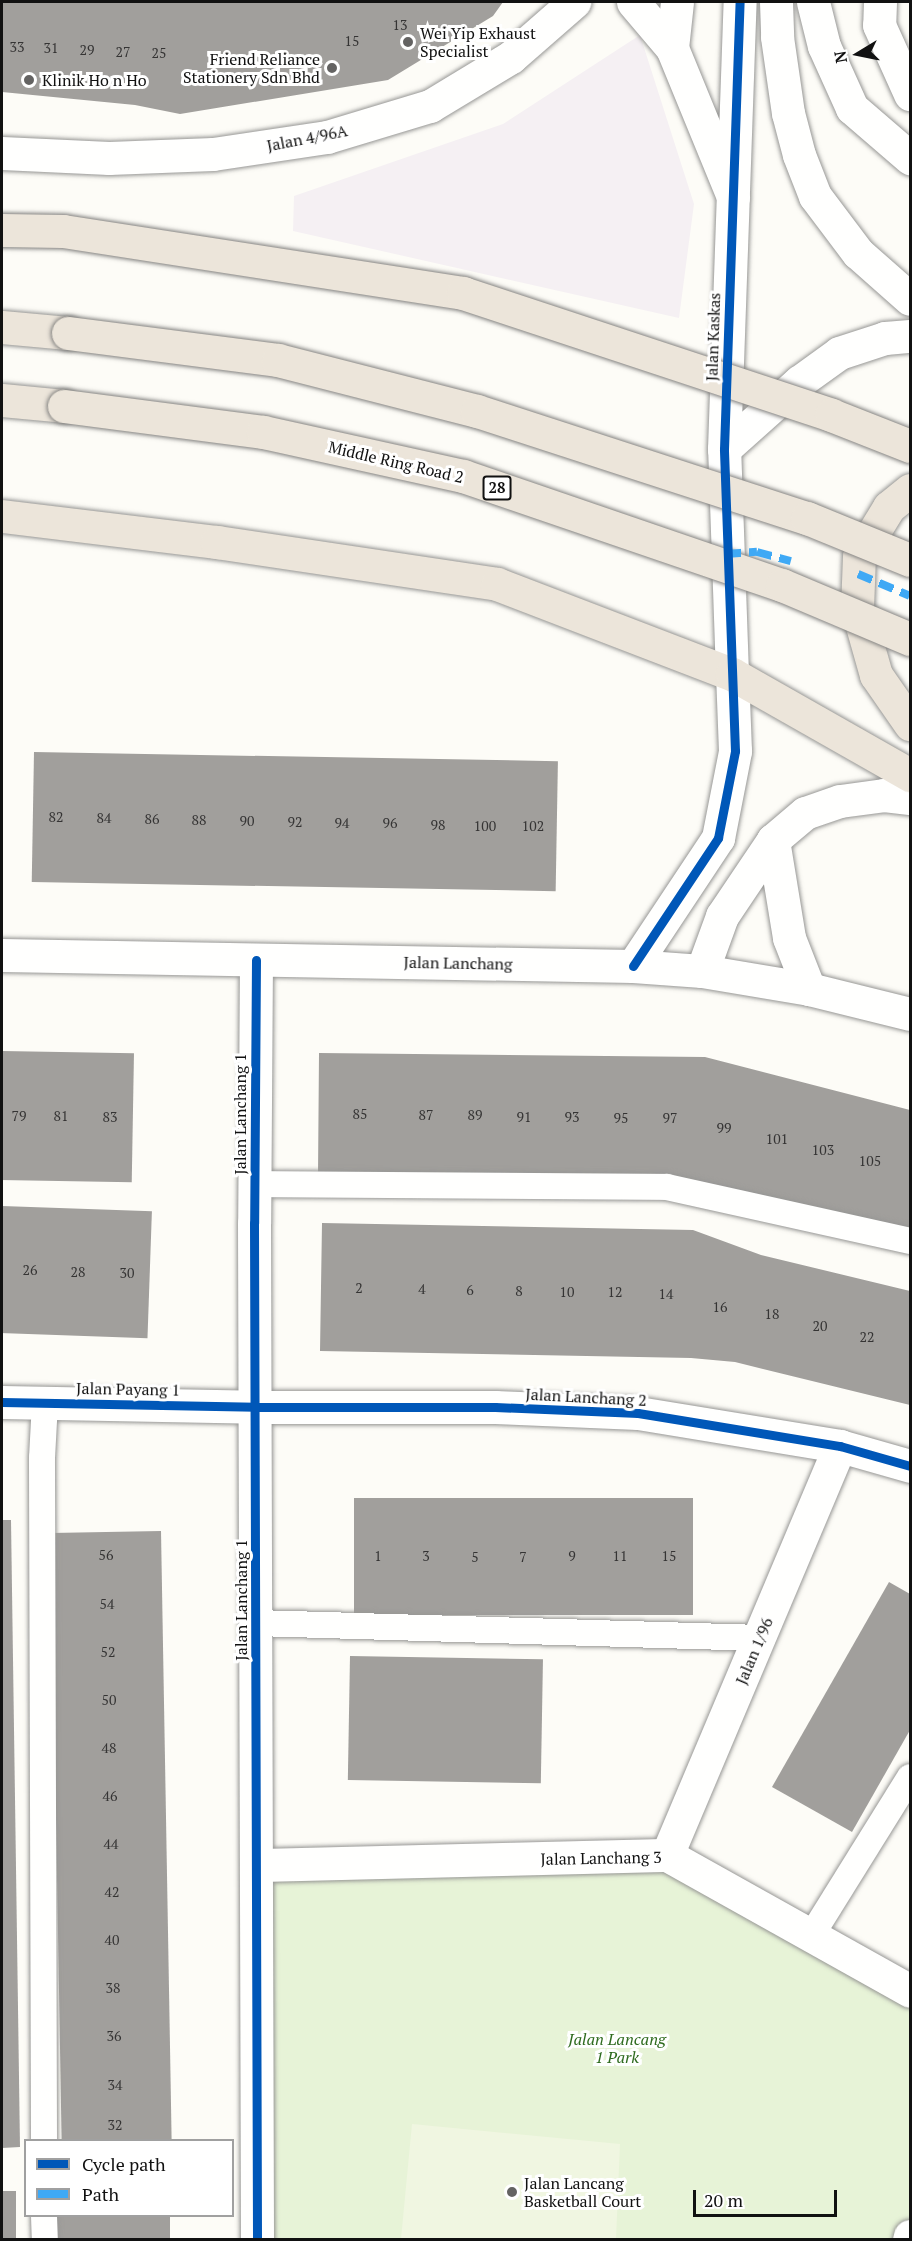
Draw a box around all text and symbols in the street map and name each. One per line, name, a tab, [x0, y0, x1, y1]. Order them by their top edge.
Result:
house number: 13	[393, 17, 407, 33]
place label: Wei Yip Exhaust Specialist	[420, 23, 536, 61]
north arrow	[828, 24, 888, 84]
house number: 15	[345, 33, 359, 49]
marker: Wei Yip Exhaust Specialist	[401, 35, 415, 49]
house number: 33	[10, 39, 24, 55]
house number: 31	[44, 40, 58, 56]
house number: 29	[80, 42, 94, 58]
house number: 27	[116, 44, 130, 60]
house number: 25	[152, 45, 166, 61]
place label: Friend Reliance Stationery Sdn Bhd	[183, 49, 320, 87]
text: N	[828, 49, 852, 65]
marker: Friend Reliance Stationery Sdn Bhd	[325, 61, 339, 75]
place label: Klinik Ho n Ho	[42, 70, 147, 90]
marker: Klinik Ho n Ho	[20, 71, 38, 89]
street label: Jalan 4/96A	[265, 121, 349, 155]
street label: Jalan Kaskas	[702, 292, 724, 382]
street label: Middle Ring Road 2	[327, 437, 465, 487]
road number: 28	[482, 476, 512, 500]
house number: 82	[49, 809, 63, 825]
house number: 84	[97, 810, 111, 826]
house number: 86	[145, 811, 159, 827]
house number: 88	[192, 812, 206, 828]
house number: 90	[240, 813, 254, 829]
house number: 92	[288, 814, 302, 830]
house number: 94	[335, 815, 349, 831]
house number: 96	[383, 815, 397, 831]
house number: 98	[431, 817, 445, 833]
house number: 100	[474, 818, 496, 834]
house number: 102	[522, 818, 544, 834]
street label: Jalan Lanchang	[403, 952, 513, 974]
street label: Jalan Lanchang 1	[230, 1053, 250, 1175]
house number: 85	[353, 1106, 367, 1122]
house number: 87	[419, 1107, 433, 1123]
house number: 89	[468, 1107, 482, 1123]
house number: 79	[12, 1108, 26, 1124]
house number: 81	[54, 1108, 68, 1124]
house number: 83	[103, 1109, 117, 1125]
house number: 91	[517, 1109, 531, 1125]
house number: 93	[565, 1109, 579, 1125]
house number: 95	[614, 1110, 628, 1126]
house number: 97	[663, 1110, 677, 1126]
house number: 99	[717, 1120, 731, 1136]
house number: 101	[766, 1131, 788, 1147]
house number: 103	[812, 1142, 834, 1158]
house number: 105	[859, 1153, 881, 1169]
house number: 26	[23, 1262, 37, 1278]
house number: 28	[71, 1264, 85, 1280]
house number: 30	[120, 1265, 134, 1281]
house number: 2	[355, 1280, 363, 1296]
house number: 4	[418, 1281, 426, 1297]
house number: 6	[466, 1282, 474, 1298]
house number: 8	[515, 1283, 523, 1299]
house number: 10	[560, 1284, 574, 1300]
house number: 12	[608, 1284, 622, 1300]
house number: 14	[659, 1286, 673, 1302]
house number: 16	[713, 1299, 727, 1315]
house number: 18	[765, 1306, 779, 1322]
house number: 20	[813, 1318, 827, 1334]
house number: 22	[860, 1329, 874, 1345]
street label: Jalan Payang 1	[76, 1378, 180, 1400]
street label: Jalan Lanchang 2	[525, 1384, 647, 1410]
street label: Jalan Lanchang 1	[231, 1539, 251, 1661]
house number: 56	[99, 1547, 113, 1563]
house number: 1	[374, 1548, 382, 1564]
house number: 3	[422, 1548, 430, 1564]
house number: 9	[568, 1548, 576, 1564]
house number: 11	[613, 1548, 627, 1564]
house number: 15	[662, 1548, 676, 1564]
house number: 5	[471, 1549, 479, 1565]
house number: 7	[519, 1549, 527, 1565]
house number: 54	[100, 1596, 114, 1612]
street label: Jalan 1/96	[731, 1615, 777, 1687]
house number: 52	[101, 1644, 115, 1660]
house number: 50	[102, 1692, 116, 1708]
house number: 48	[102, 1740, 116, 1756]
house number: 46	[103, 1788, 117, 1804]
house number: 44	[104, 1836, 118, 1852]
street label: Jalan Lanchang 3	[540, 1847, 662, 1869]
house number: 42	[105, 1884, 119, 1900]
house number: 40	[105, 1932, 119, 1948]
house number: 38	[106, 1980, 120, 1996]
house number: 36	[107, 2028, 121, 2044]
park label: Jalan Lancang 1 Park	[568, 2029, 666, 2067]
house number: 34	[108, 2077, 122, 2093]
house number: 32	[108, 2117, 122, 2133]
legend	[24, 2139, 234, 2217]
text: Cycle path	[82, 2152, 166, 2176]
place label: Jalan Lancang Basketball Court	[524, 2173, 641, 2211]
scale bar	[696, 2178, 840, 2216]
text: Path	[82, 2182, 119, 2206]
marker: Jalan Lancang Basketball Court	[505, 2185, 519, 2199]
text: 20 m	[704, 2188, 743, 2212]

